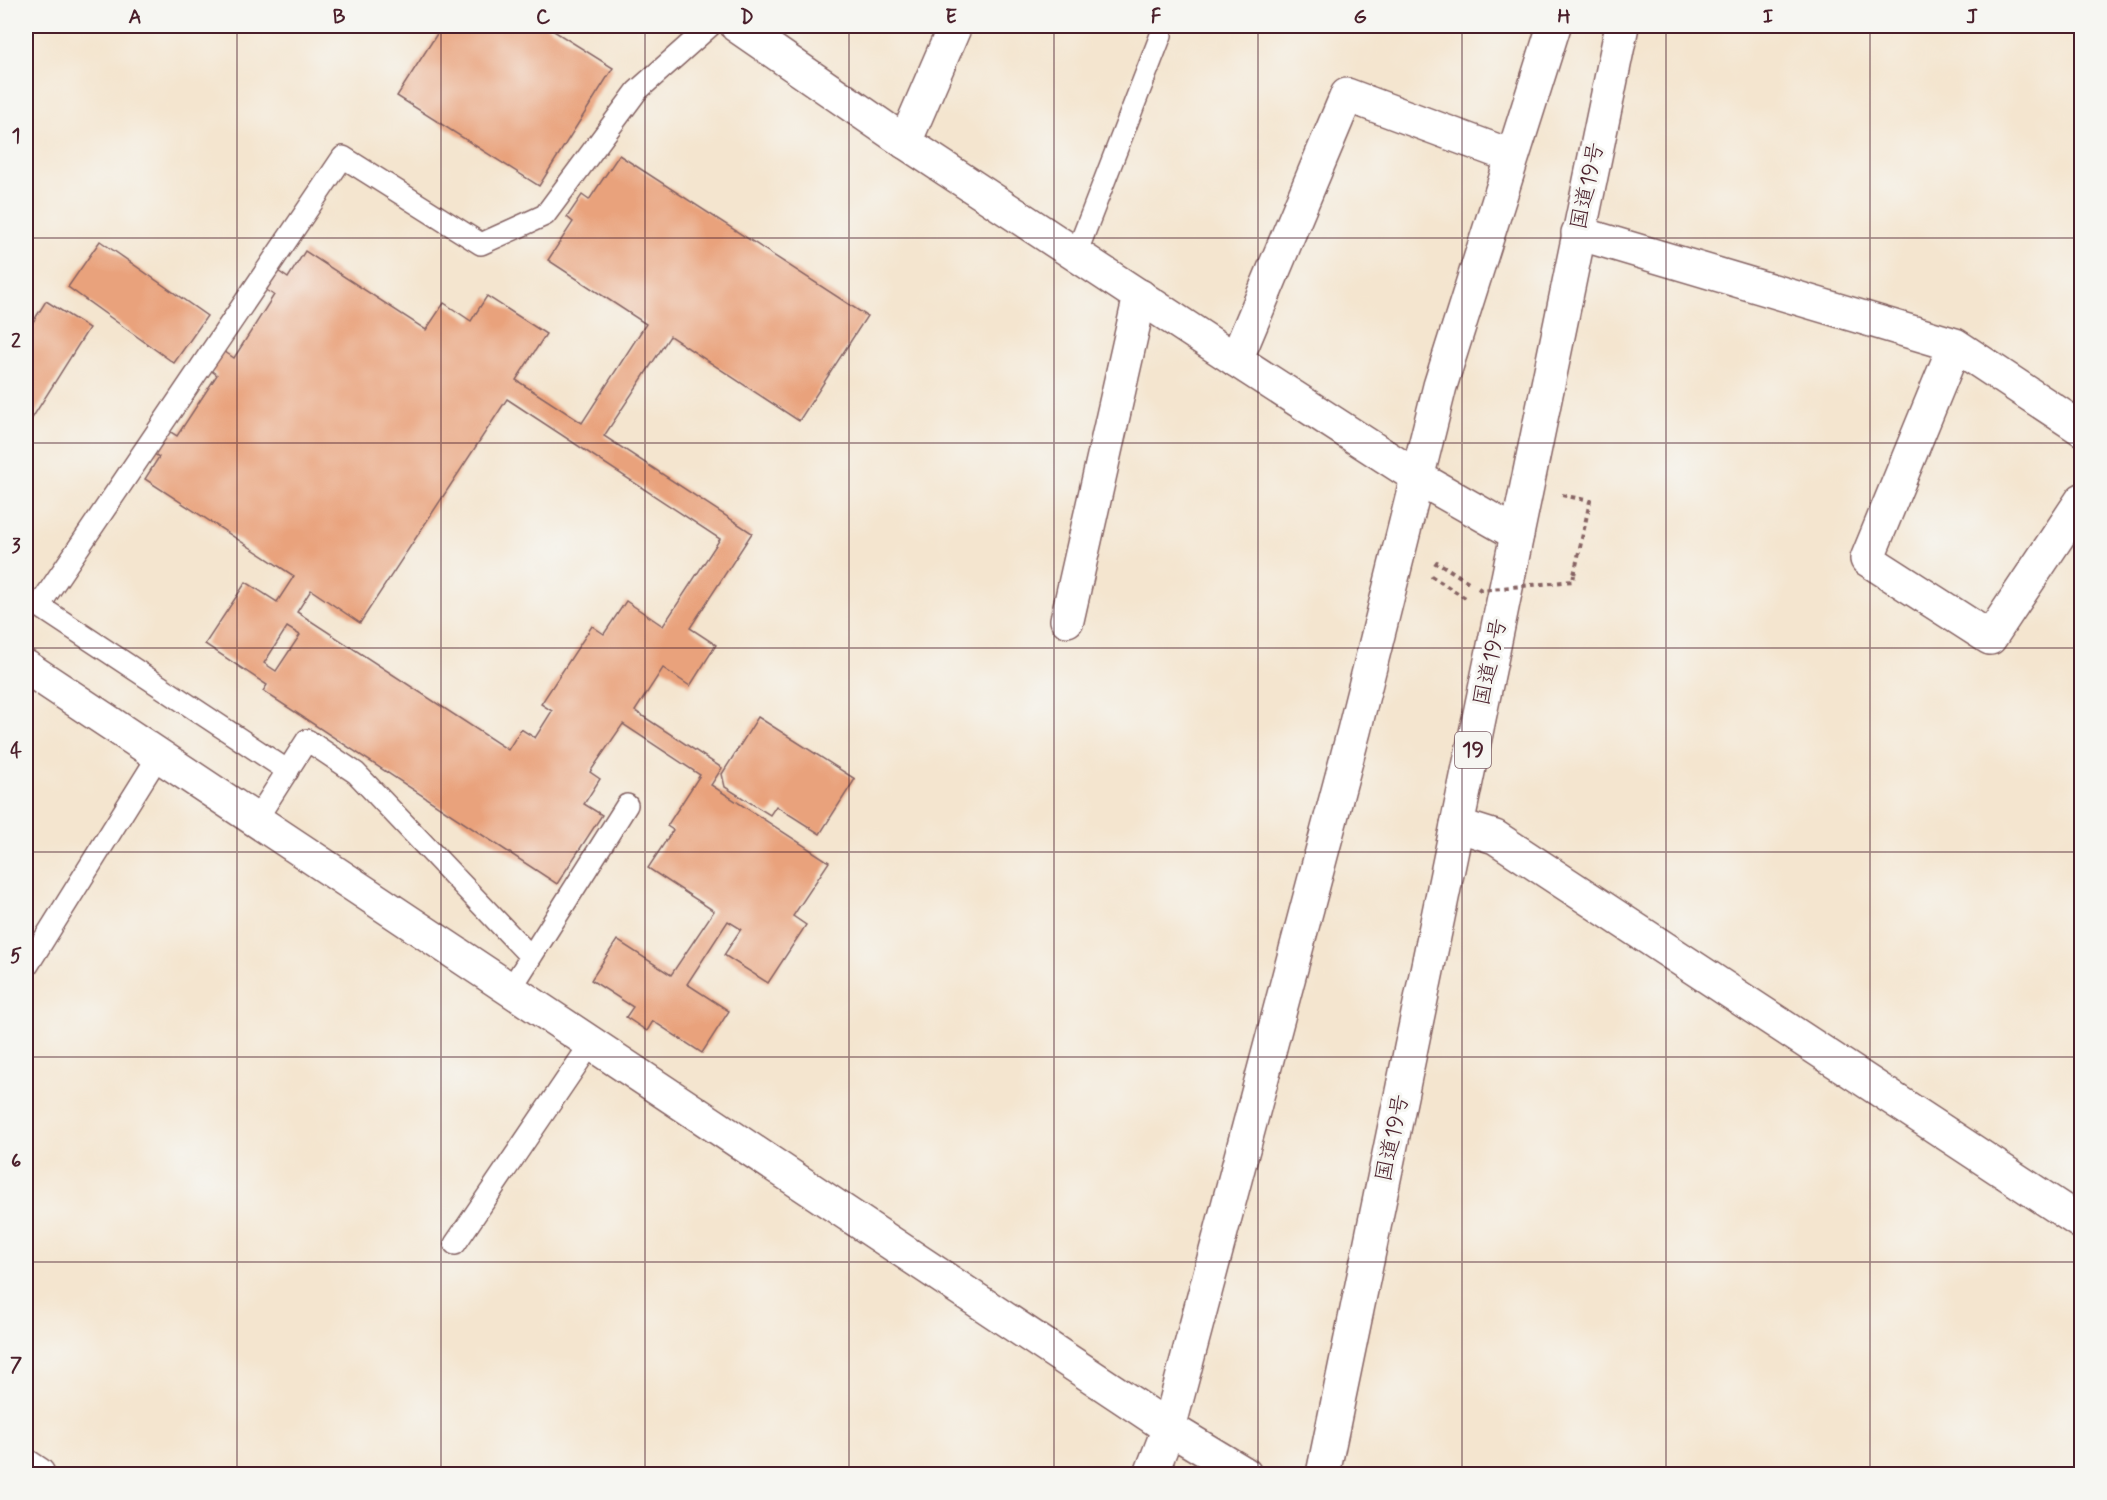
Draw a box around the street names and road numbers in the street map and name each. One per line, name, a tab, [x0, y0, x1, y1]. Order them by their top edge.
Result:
street label: 国道19号	[1565, 140, 1611, 232]
street label: 国道19号	[1468, 616, 1514, 708]
road number: 19	[1455, 732, 1491, 768]
street label: 国道19号	[1370, 1092, 1416, 1184]

